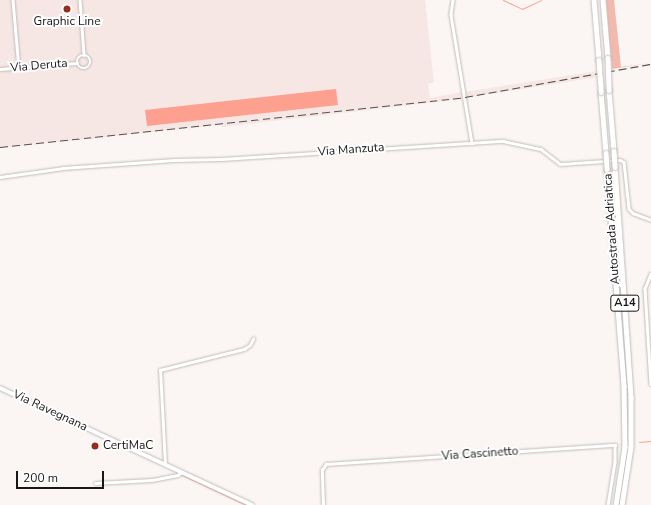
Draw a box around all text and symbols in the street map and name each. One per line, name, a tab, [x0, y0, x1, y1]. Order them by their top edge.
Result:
marker: Graphic Line	[62, 4, 72, 14]
place label: Graphic Line	[33, 15, 101, 29]
street label: Via Deruta	[10, 56, 68, 76]
street label: Via Manzuta	[317, 140, 385, 160]
street label: Autostrada Adriatica	[601, 173, 623, 285]
road number: A14	[610, 294, 640, 312]
street label: Via Ravegnana	[10, 387, 90, 435]
place label: CertiMaC	[103, 439, 153, 453]
marker: CertiMaC	[90, 441, 100, 451]
street label: Via Cascinetto	[441, 444, 519, 464]
scale bar	[18, 463, 106, 489]
text: 200 m	[23, 470, 58, 486]

